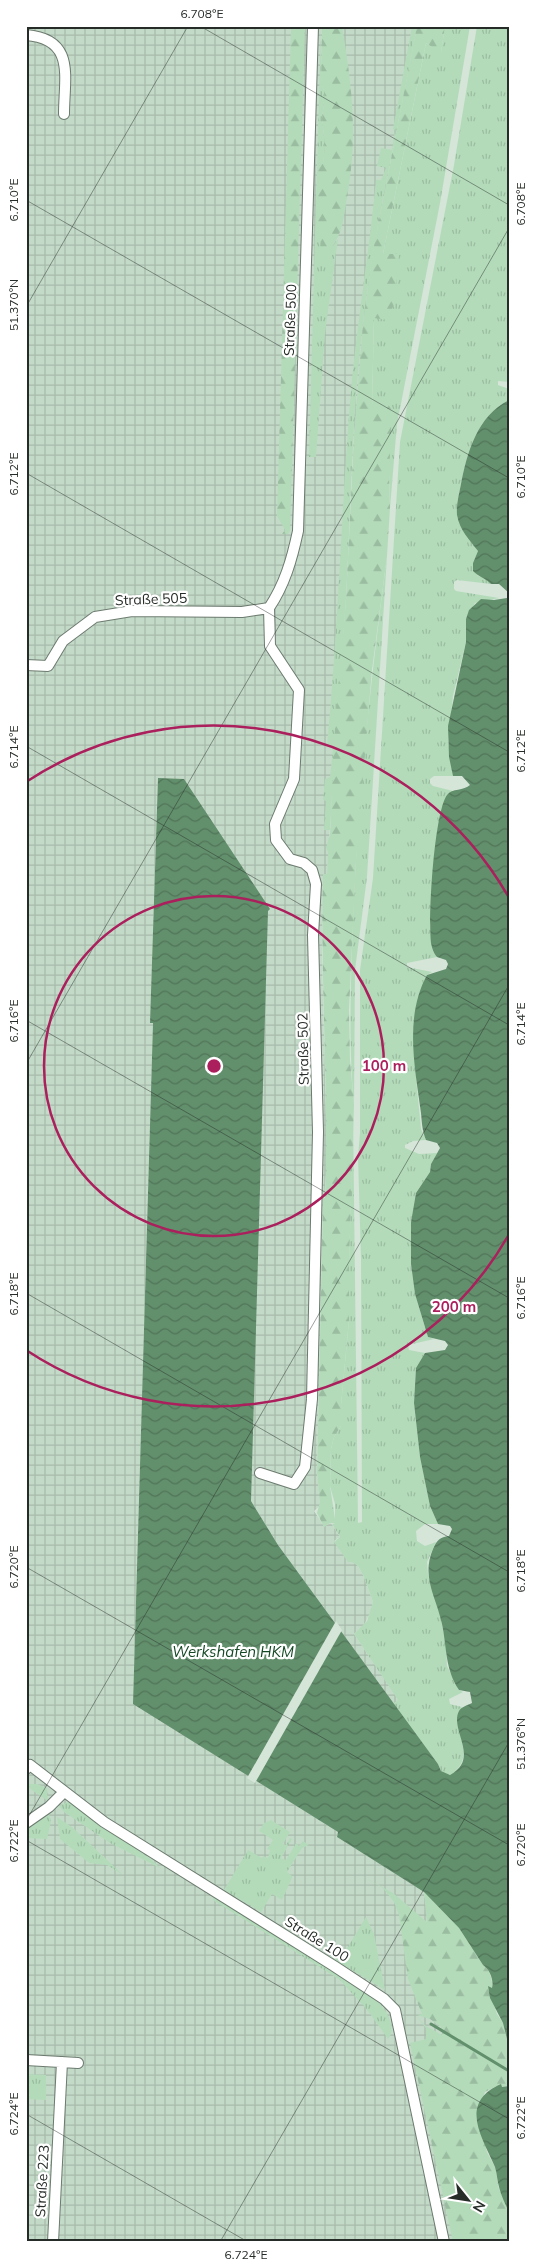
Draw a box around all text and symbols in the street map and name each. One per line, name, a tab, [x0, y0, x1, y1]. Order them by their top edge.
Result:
text: 6.708°E	[180, 6, 224, 21]
text: 6.710°E	[6, 178, 21, 222]
text: 6.708°E	[513, 182, 528, 226]
text: 51.370°N	[6, 279, 21, 331]
street label: Straße 500	[280, 284, 300, 356]
text: 6.712°E	[6, 452, 21, 496]
text: 6.710°E	[513, 455, 528, 499]
street label: Straße 505	[115, 589, 187, 609]
text: 6.714°E	[6, 725, 21, 769]
text: 6.712°E	[513, 729, 528, 773]
text: 6.716°E	[6, 999, 21, 1043]
text: 6.714°E	[513, 1002, 528, 1046]
street label: Straße 502	[293, 1013, 313, 1085]
text: 100 m	[362, 1056, 406, 1075]
centre of rings	[205, 1057, 223, 1075]
text: 6.718°E	[6, 1272, 21, 1316]
text: 6.716°E	[513, 1276, 528, 1320]
text: 200 m	[432, 1297, 476, 1316]
text: 6.720°E	[6, 1545, 21, 1589]
text: 6.718°E	[513, 1549, 528, 1593]
water label: Werkshafen HKM	[172, 1642, 294, 1661]
text: 51.376°N	[513, 1718, 528, 1770]
text: 6.722°E	[6, 1819, 21, 1863]
text: 6.720°E	[513, 1823, 528, 1867]
street label: Straße 100	[282, 1912, 352, 1966]
text: 6.724°E	[6, 2092, 21, 2136]
text: 6.722°E	[513, 2096, 528, 2140]
street label: Straße 223	[31, 2144, 53, 2218]
north arrow	[442, 2176, 492, 2226]
text: N	[469, 2197, 490, 2216]
text: 6.724°E	[224, 2247, 268, 2262]

